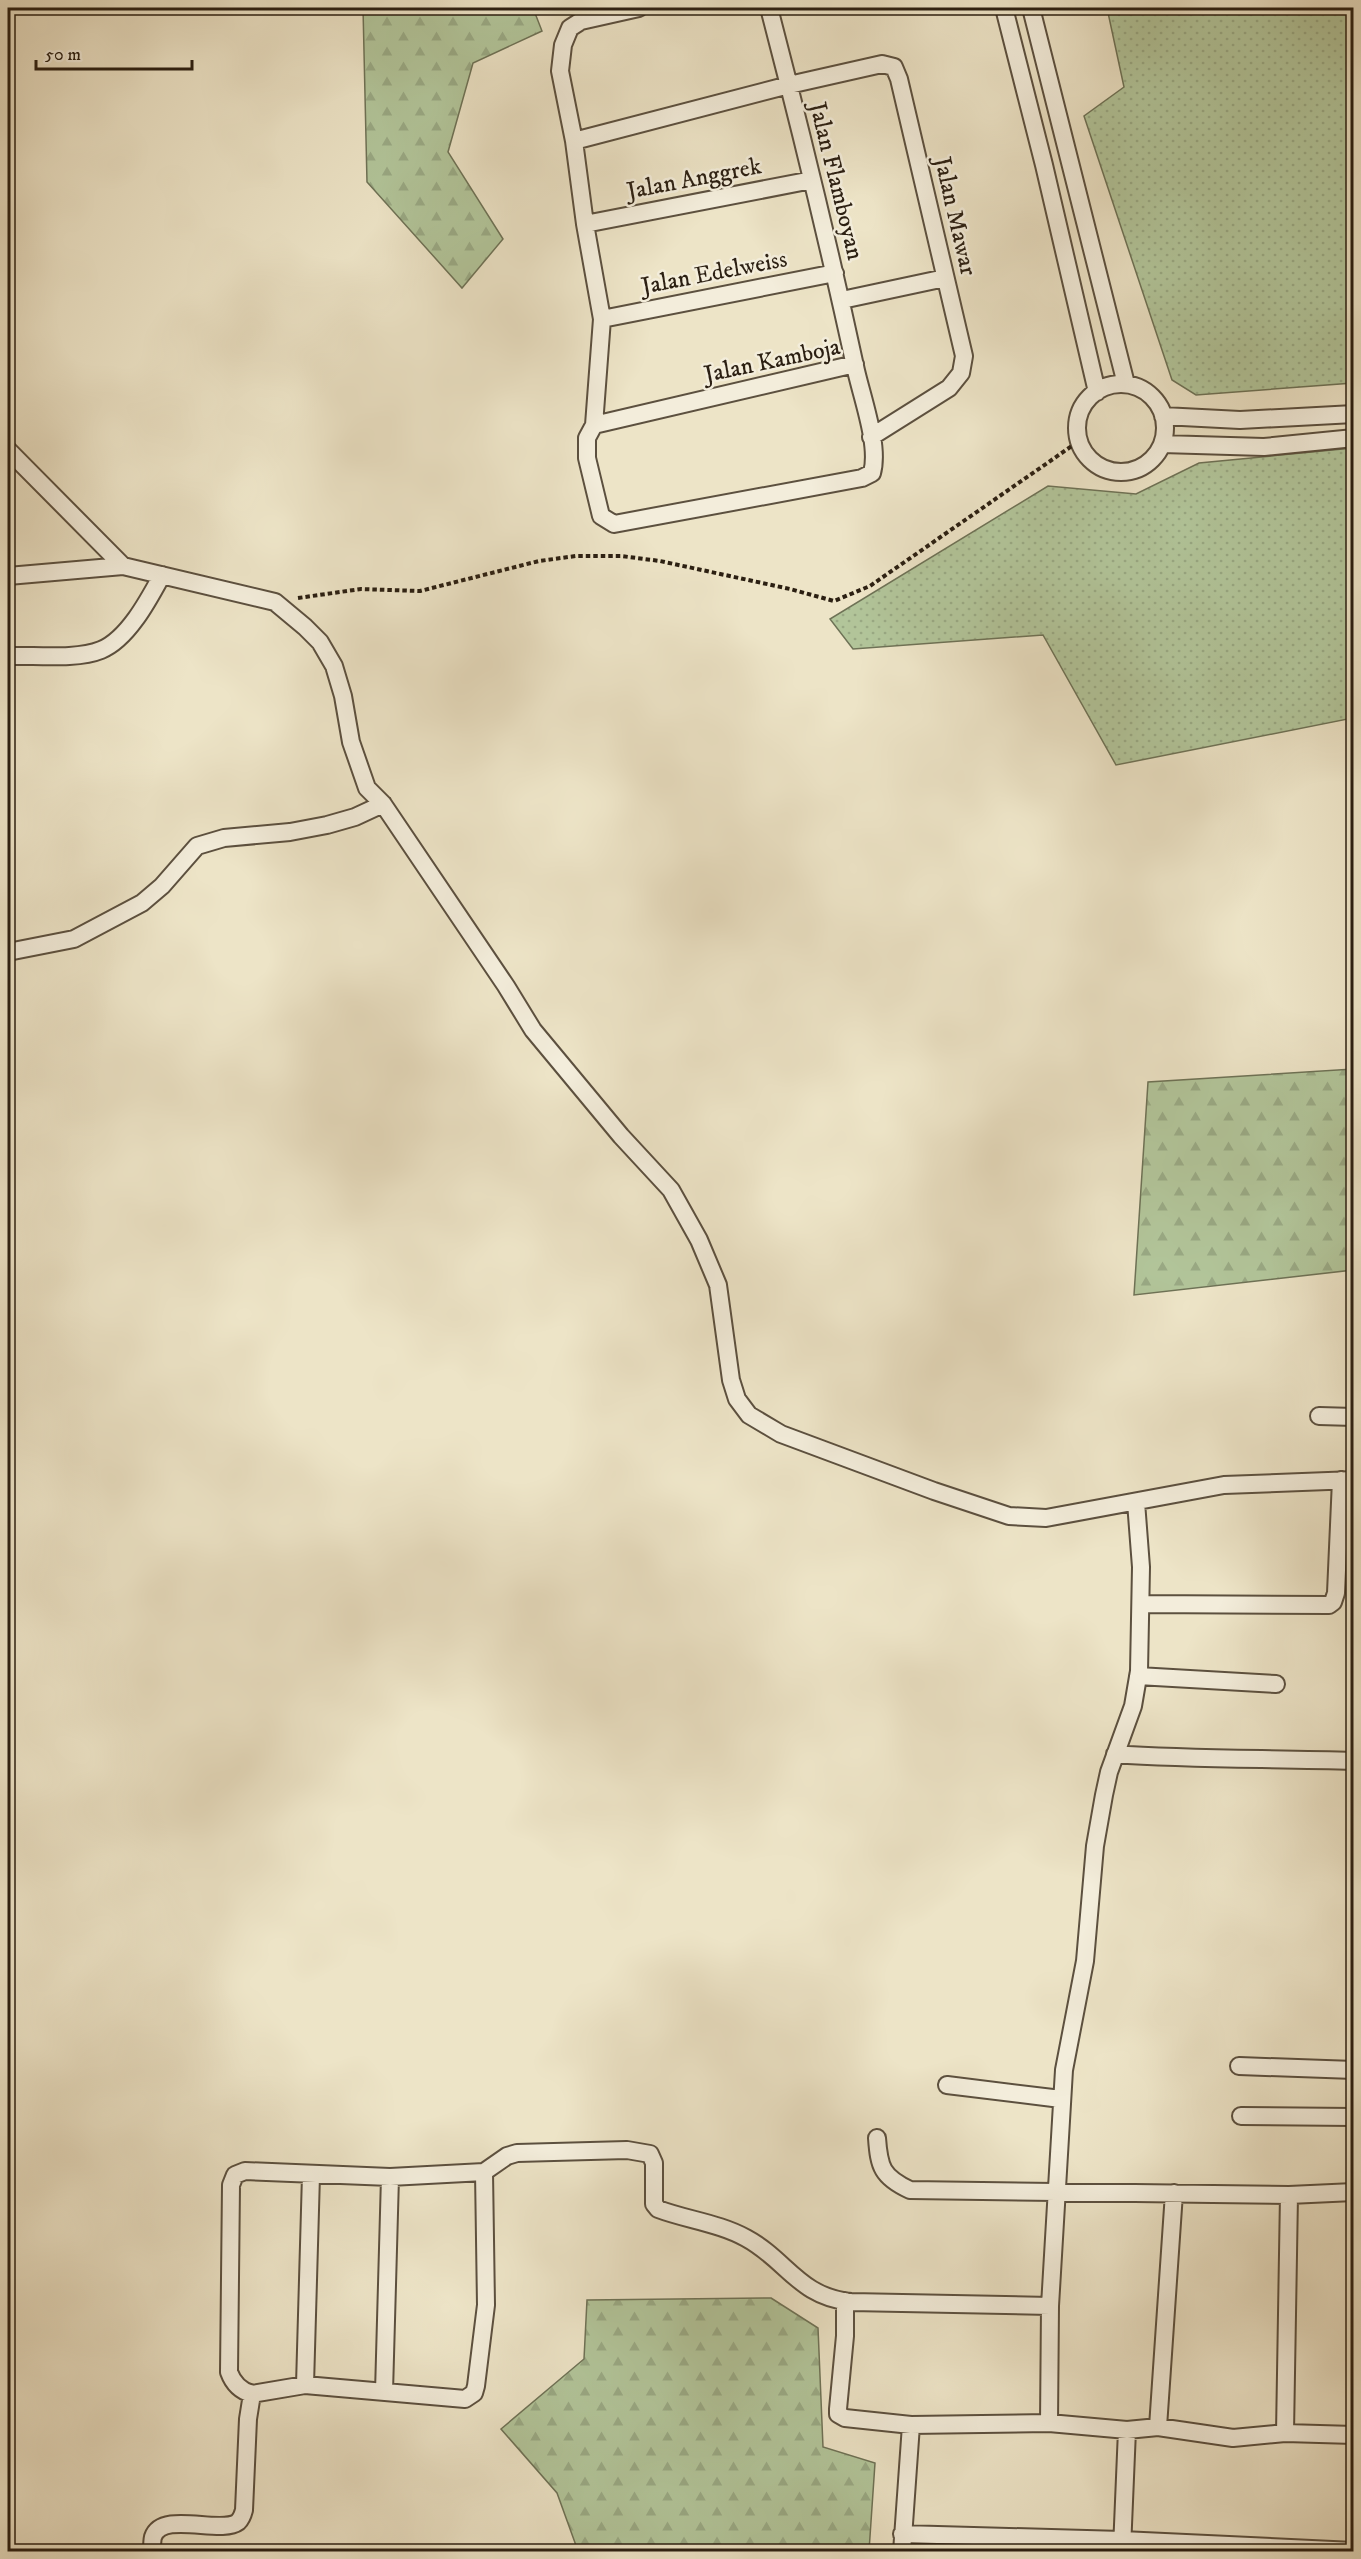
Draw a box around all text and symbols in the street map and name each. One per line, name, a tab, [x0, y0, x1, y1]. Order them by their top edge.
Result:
scale bar	[36, 33, 192, 71]
text: 50 m	[45, 44, 81, 66]
street label: Jalan Flamboyan	[801, 97, 870, 264]
street label: Jalan Anggrek	[622, 151, 764, 207]
street label: Jalan Mawar	[926, 152, 983, 279]
street label: Jalan Edelweiss	[637, 244, 790, 302]
street label: Jalan Kamboja	[700, 332, 844, 390]

